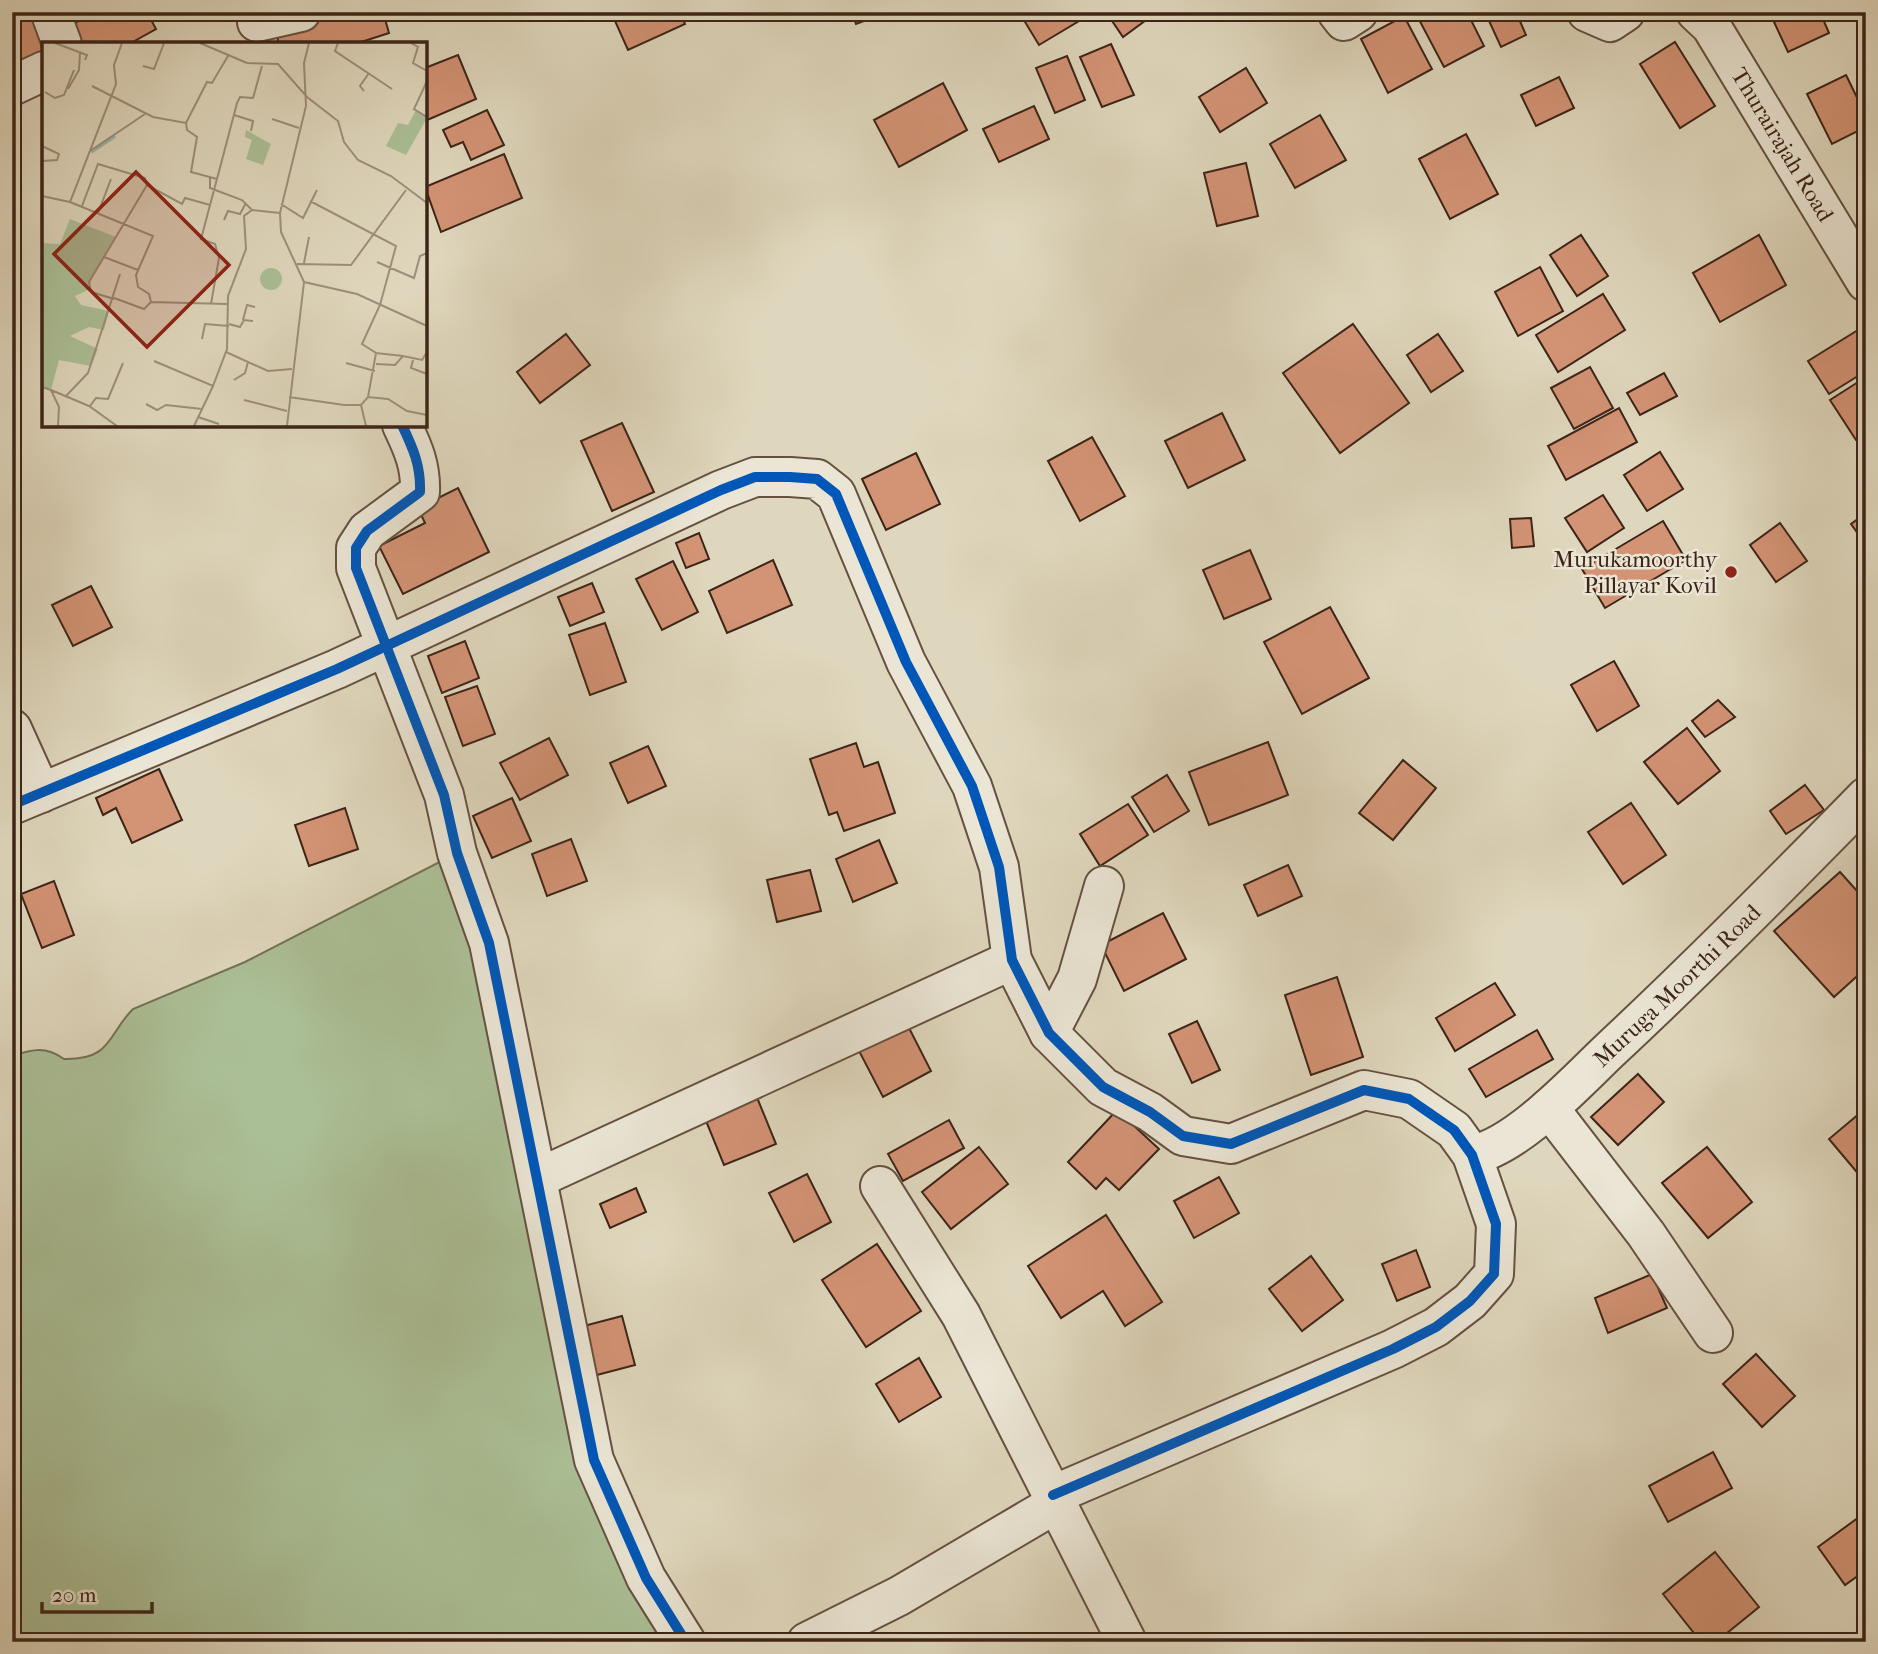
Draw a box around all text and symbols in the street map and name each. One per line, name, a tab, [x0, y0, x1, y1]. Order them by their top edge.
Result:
inset map	[42, 42, 427, 427]
street label: Thurairajah Road	[1726, 63, 1840, 227]
place label: Murukamoorthy Pillayar Kovil	[1553, 546, 1718, 599]
marker: Murukamoorthy Pillayar Kovil	[1723, 564, 1739, 580]
street label: Muruga Moorthi Road	[1587, 898, 1766, 1072]
scale bar	[42, 1570, 152, 1614]
text: 20 m	[52, 1583, 97, 1607]

